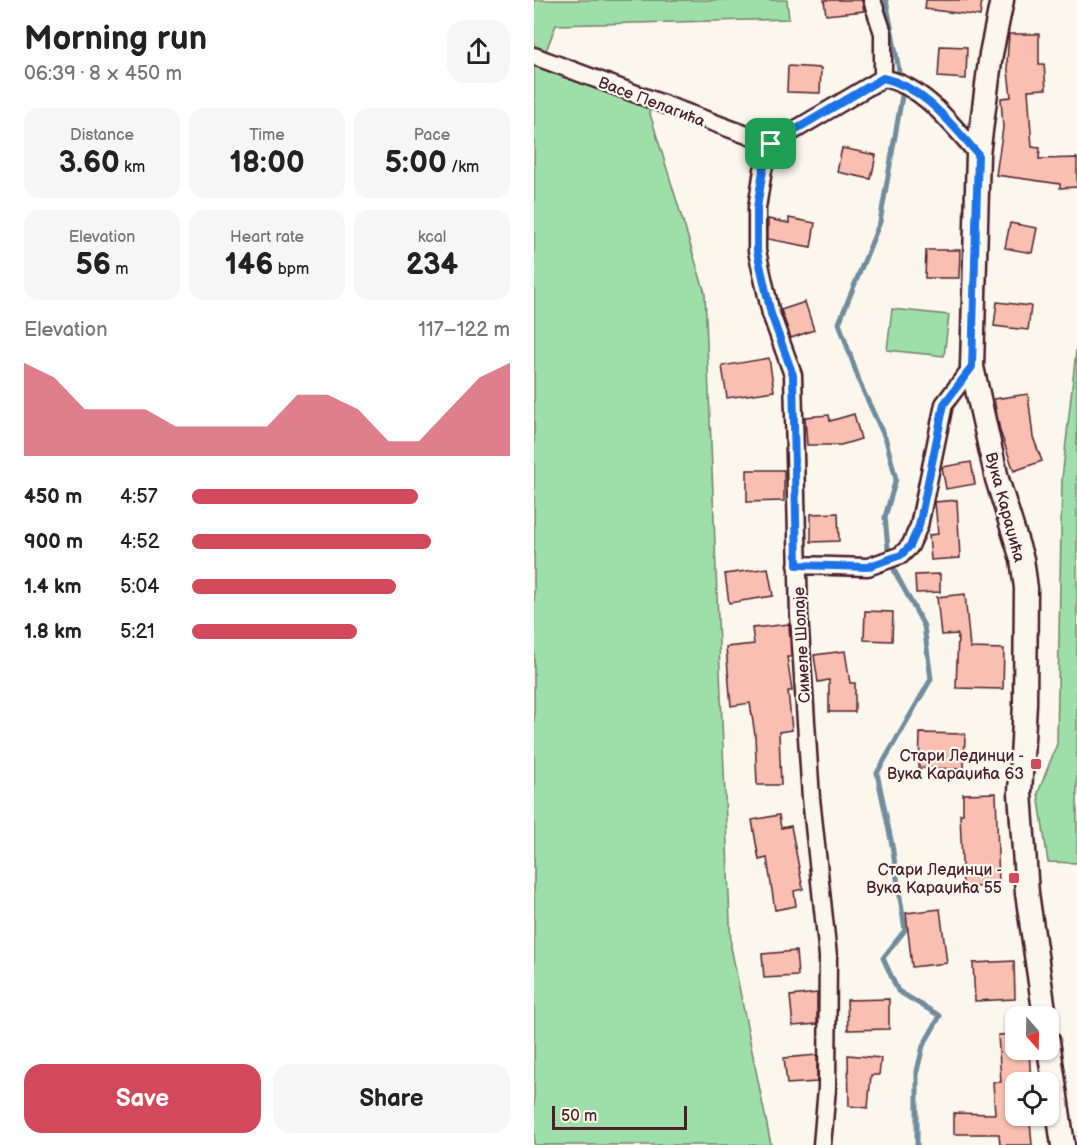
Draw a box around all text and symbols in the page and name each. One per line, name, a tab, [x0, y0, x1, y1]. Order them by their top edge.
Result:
text: Morning run	[24, 19, 207, 59]
button: share	[447, 20, 510, 83]
text: 06:39 · 8 × 450 m	[24, 62, 182, 86]
street label: Васе Пелагића	[595, 73, 708, 132]
pin	[745, 118, 796, 169]
text: Distance	[70, 126, 134, 145]
text: Time	[249, 126, 285, 145]
text: Pace	[414, 126, 450, 145]
icon: arrive	[754, 127, 787, 160]
text: 3.60	[59, 145, 120, 181]
text: 18:00	[229, 145, 305, 181]
text: 5:00	[385, 145, 447, 181]
text: km	[120, 158, 145, 177]
text: /km	[447, 158, 479, 177]
text: Elevation	[69, 228, 135, 247]
text: Heart rate	[230, 228, 304, 247]
text: kcal	[418, 228, 446, 247]
text: 56	[75, 247, 111, 283]
text: 146	[225, 247, 273, 283]
text: 234	[406, 247, 458, 283]
text: m	[111, 260, 129, 279]
text: bpm	[273, 260, 309, 279]
text: Elevation	[24, 318, 107, 342]
text: 117–122 m	[418, 318, 510, 342]
street label: Вука Караџића	[981, 450, 1028, 565]
text: 450 m	[24, 485, 82, 509]
text: 4:57	[120, 485, 158, 509]
text: 900 m	[24, 530, 83, 554]
text: 4:52	[120, 530, 160, 554]
text: 1.4 km	[24, 575, 82, 599]
text: 5:04	[120, 575, 159, 599]
street label: Симеле Шолаје	[790, 586, 815, 704]
text: 1.8 km	[24, 620, 82, 644]
text: 5:21	[120, 620, 155, 644]
place label: Стари Лединци - Вука Караџића 63	[887, 747, 1024, 784]
marker: Стари Лединци - Вука Караџића 63	[1029, 757, 1043, 771]
place label: Стари Лединци - Вука Караџића 55	[866, 861, 1002, 898]
marker: Стари Лединци - Вука Караџића 55	[1007, 871, 1021, 885]
north arrow	[1005, 1006, 1059, 1060]
map controls	[1005, 1006, 1059, 1126]
button: Save	[24, 1064, 261, 1133]
button: Share	[273, 1064, 510, 1133]
button: locate	[1005, 1072, 1059, 1126]
scale bar	[552, 1103, 687, 1130]
text: 50 m	[561, 1107, 597, 1126]

